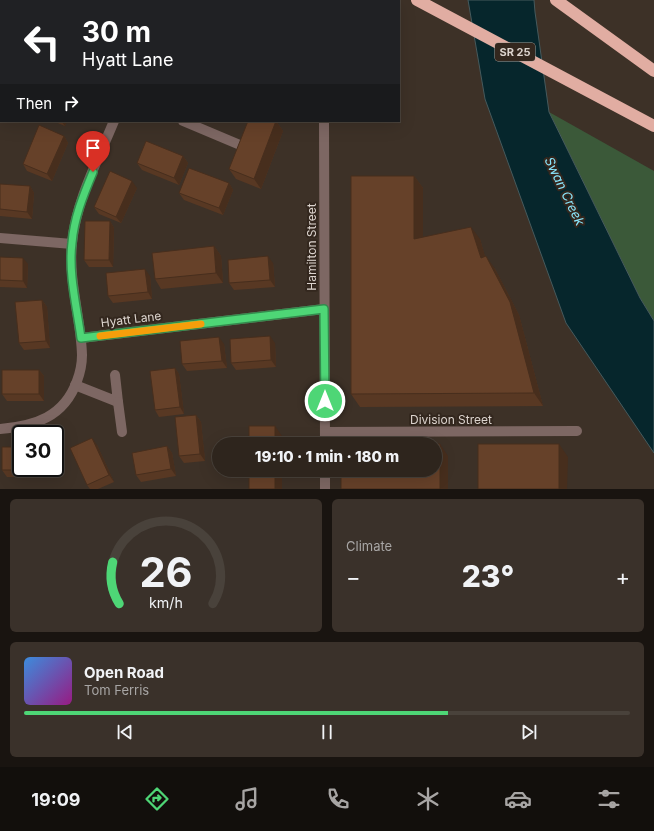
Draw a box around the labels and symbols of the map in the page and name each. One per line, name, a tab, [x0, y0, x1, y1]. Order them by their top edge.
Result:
road number: SR 25	[495, 43, 535, 61]
pin	[76, 131, 110, 172]
water label: Swan Creek	[542, 154, 589, 229]
street label: Hamilton Street	[304, 203, 319, 291]
street label: Hyatt Lane	[100, 308, 162, 330]
position arrow	[304, 380, 346, 422]
street label: Division Street	[410, 412, 492, 427]
speed limit sign: 30	[12, 425, 64, 477]

